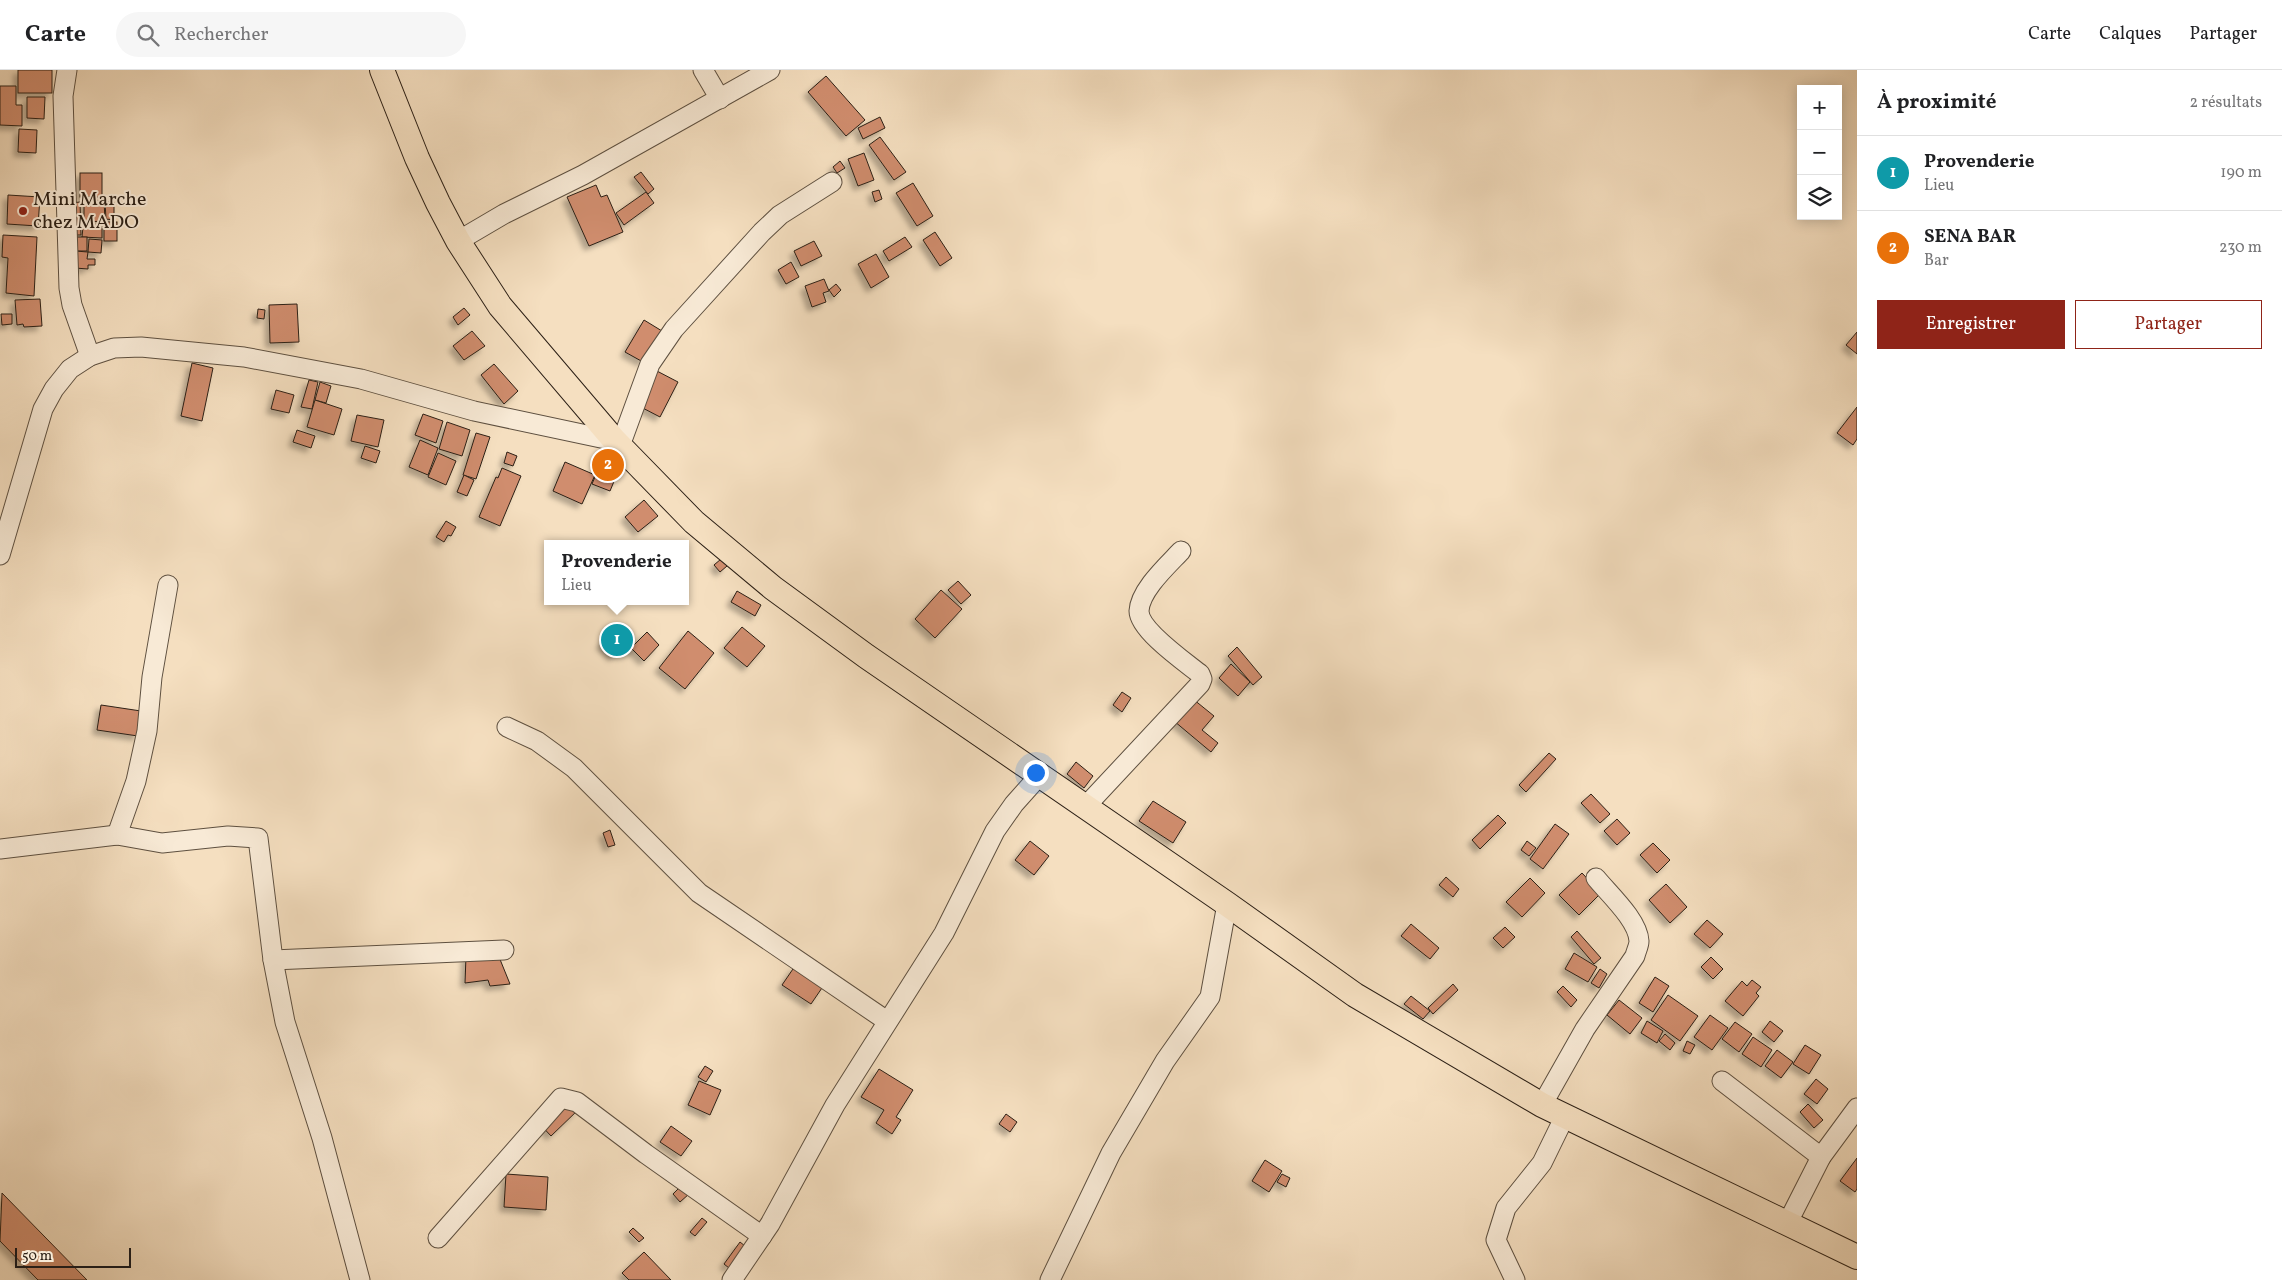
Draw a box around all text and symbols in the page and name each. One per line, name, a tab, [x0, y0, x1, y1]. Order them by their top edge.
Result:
search box	[116, 12, 466, 57]
text: Carte	[25, 18, 86, 52]
icon: search	[134, 21, 162, 49]
text: Rechercher	[174, 22, 268, 48]
text: Carte	[2028, 22, 2071, 47]
text: Calques	[2099, 22, 2161, 47]
text: Partager	[2189, 22, 2257, 47]
map controls	[1797, 85, 1842, 220]
button: +	[1797, 85, 1842, 130]
text: À proximité	[1877, 88, 1996, 117]
text: 2 résultats	[2189, 92, 2262, 114]
button: −	[1797, 130, 1842, 175]
text: Provenderie	[1924, 149, 2034, 175]
text: 1	[1890, 162, 1896, 184]
text: 190 m	[2220, 162, 2262, 184]
button: layers	[1797, 175, 1842, 220]
text: Lieu	[1924, 175, 1954, 197]
place label: Mini Marche chez MADO	[33, 186, 146, 237]
marker: Mini Marche chez MADO	[17, 205, 29, 217]
text: SENA BAR	[1924, 224, 2016, 250]
text: 2	[1889, 237, 1897, 259]
text: 230 m	[2219, 237, 2262, 259]
text: Bar	[1924, 250, 1949, 272]
button: Enregistrer	[1877, 300, 2065, 349]
button: Partager	[2075, 300, 2262, 349]
pin: 2	[592, 446, 624, 484]
popup	[544, 540, 689, 605]
text: Provenderie	[561, 549, 672, 575]
text: Lieu	[561, 575, 592, 597]
pin: 1	[601, 621, 633, 659]
your location	[1023, 760, 1049, 786]
scale bar	[15, 1245, 131, 1268]
text: 50 m	[22, 1247, 52, 1266]

